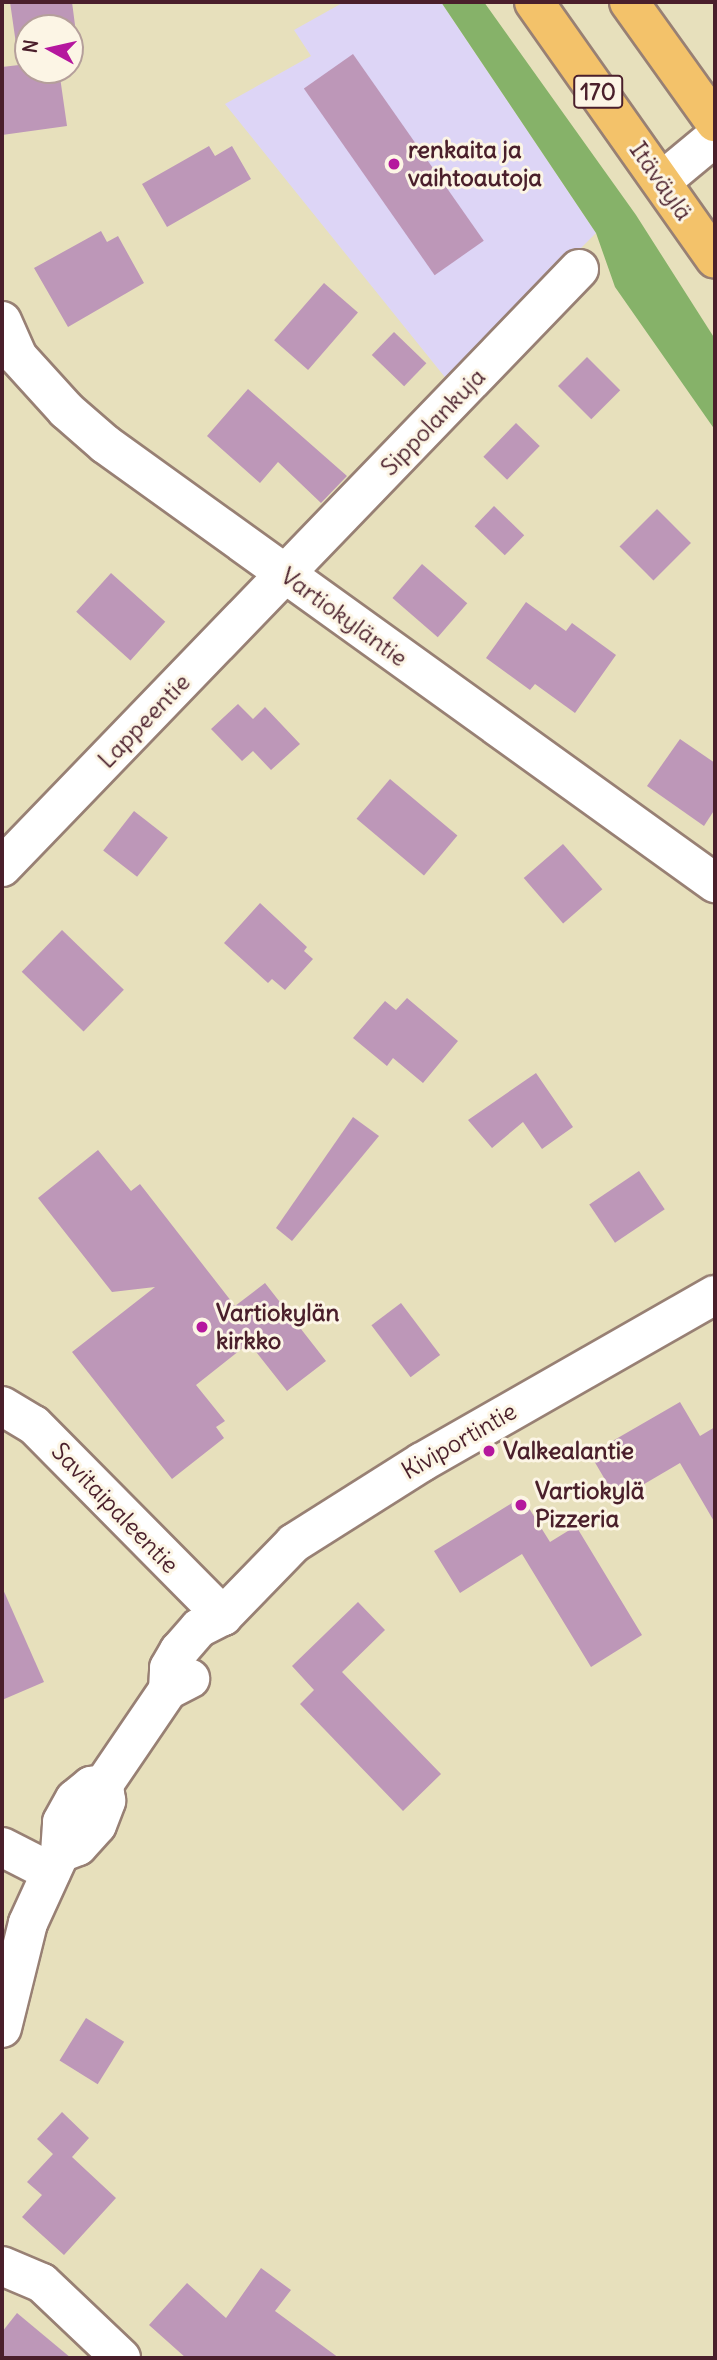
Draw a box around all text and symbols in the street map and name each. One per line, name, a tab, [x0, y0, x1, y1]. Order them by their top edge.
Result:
north arrow	[14, 14, 84, 84]
text: N	[17, 38, 43, 55]
road number: 170	[572, 72, 624, 111]
place label: renkaita ja vaihtoautoja	[408, 136, 542, 192]
street label: Itäväylä	[624, 136, 698, 226]
marker: renkaita ja vaihtoautoja	[386, 156, 402, 172]
street label: Sippolankuja	[375, 362, 491, 482]
street label: Vartiokyläntie	[275, 561, 413, 673]
street label: Lappeentie	[92, 668, 196, 774]
place label: Vartiokylän kirkko	[216, 1299, 339, 1355]
marker: Vartiokylän kirkko	[194, 1319, 210, 1335]
street label: Kiviportintie	[396, 1397, 522, 1485]
street label: Savitaipaleentie	[46, 1437, 184, 1579]
place label: Valkealantie	[503, 1437, 634, 1465]
marker: Valkealantie	[481, 1443, 497, 1459]
place label: Vartiokylä Pizzeria	[535, 1477, 644, 1533]
marker: Vartiokylä Pizzeria	[513, 1497, 529, 1513]

